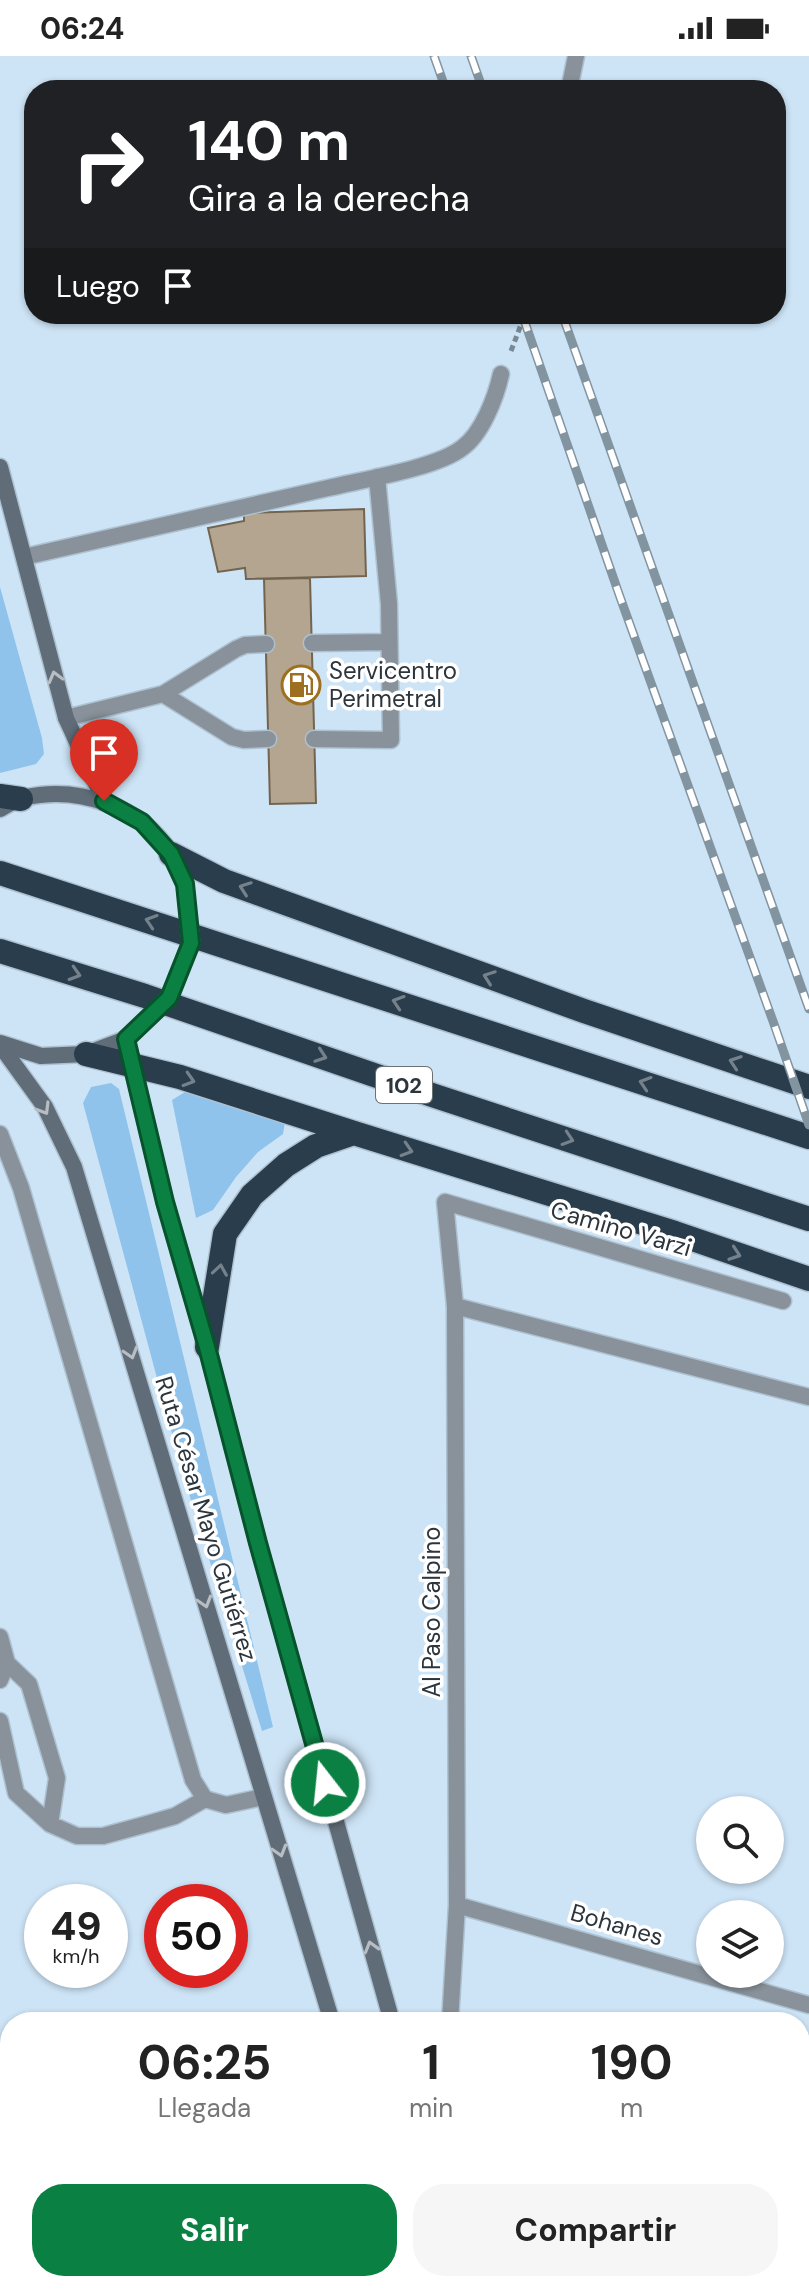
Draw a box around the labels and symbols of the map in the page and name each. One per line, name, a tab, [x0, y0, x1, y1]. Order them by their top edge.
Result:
place label: Servicentro Perimetral	[329, 655, 457, 714]
fuel station icon: Servicentro Perimetral	[280, 664, 322, 706]
one-way arrow	[47, 671, 64, 685]
pin	[70, 719, 138, 801]
one-way arrow	[239, 881, 253, 898]
one-way arrow	[145, 914, 159, 930]
one-way arrow	[67, 965, 81, 981]
one-way arrow	[483, 970, 497, 987]
one-way arrow	[392, 995, 406, 1011]
one-way arrow	[313, 1047, 327, 1063]
one-way arrow	[729, 1055, 743, 1071]
road number: 102	[376, 1067, 432, 1103]
one-way arrow	[181, 1071, 195, 1087]
one-way arrow	[639, 1076, 653, 1092]
one-way arrow	[34, 1100, 50, 1115]
one-way arrow	[560, 1130, 574, 1146]
one-way arrow	[400, 1141, 414, 1157]
street label: Camino Varzi	[547, 1194, 695, 1263]
one-way arrow	[727, 1244, 741, 1260]
one-way arrow	[210, 1263, 227, 1276]
one-way arrow	[122, 1345, 138, 1359]
street label: Ruta César Mayo Gutiérrez	[148, 1373, 265, 1665]
street label: Al Paso Calpino	[416, 1526, 447, 1698]
one-way arrow	[196, 1595, 212, 1608]
position arrow	[283, 1741, 367, 1825]
one-way arrow	[271, 1844, 287, 1857]
speed limit sign: 50	[144, 1884, 248, 1988]
street label: Bohanes	[567, 1897, 667, 1953]
one-way arrow	[364, 1940, 380, 1954]

